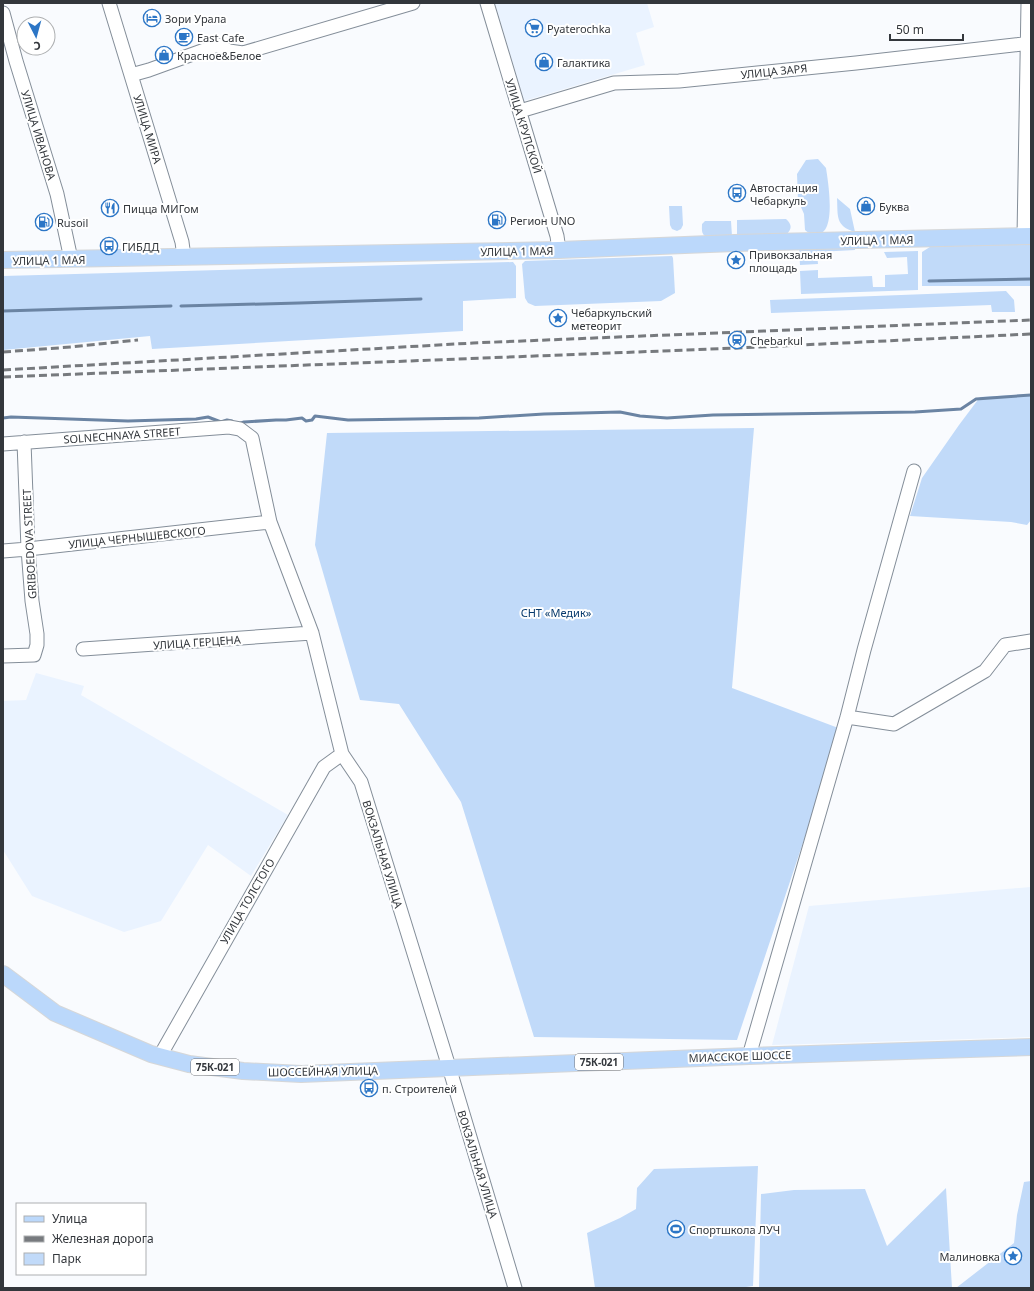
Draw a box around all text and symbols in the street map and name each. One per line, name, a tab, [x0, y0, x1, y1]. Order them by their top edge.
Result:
hotel icon: Зори Урала	[142, 8, 162, 28]
place label: Зори Урала	[165, 11, 226, 26]
north arrow	[16, 16, 56, 56]
scale bar	[890, 16, 963, 42]
supermarket icon: Pyaterochka	[524, 18, 544, 38]
place label: Pyaterochka	[547, 21, 611, 36]
text: 50 m	[896, 21, 924, 38]
cafe icon: East Cafe	[174, 27, 194, 47]
place label: East Cafe	[197, 30, 245, 45]
text: С	[33, 39, 41, 54]
shop icon: Красное&Белое	[154, 45, 174, 65]
place label: Красное&Белое	[177, 48, 261, 63]
shop icon: Галактика	[534, 52, 554, 72]
place label: Галактика	[557, 55, 610, 70]
street label: УЛИЦА ЗАРЯ	[740, 60, 808, 82]
street label: УЛИЦА КРУПСКОЙ	[502, 77, 546, 175]
street label: УЛИЦА ИВАНОВА	[18, 88, 60, 183]
street label: УЛИЦА МИРА	[130, 93, 166, 166]
place label: Автостанция Чебаркуль	[750, 180, 818, 208]
bus stop icon: Автостанция Чебаркуль	[727, 183, 747, 203]
shop icon: Буква	[856, 196, 876, 216]
restaurant icon: Пицца МИГом	[100, 198, 120, 218]
place label: Буква	[879, 199, 909, 214]
place label: Пицца МИГом	[123, 201, 199, 216]
fuel station icon: Регион UNO	[487, 210, 507, 230]
fuel station icon: Rusoil	[34, 212, 54, 232]
place label: Регион UNO	[510, 213, 575, 228]
place label: Rusoil	[57, 215, 88, 230]
street label: УЛИЦА 1 МАЯ	[840, 232, 914, 248]
bus stop icon: ГИБДД	[99, 236, 119, 256]
place label: ГИБДД	[122, 239, 159, 254]
street label: УЛИЦА 1 МАЯ	[480, 243, 554, 259]
place label: Привокзальная площадь	[749, 247, 832, 275]
place icon: Привокзальная площадь	[726, 250, 746, 270]
street label: УЛИЦА 1 МАЯ	[12, 252, 86, 268]
place label: Чебаркульский метеорит	[571, 305, 652, 333]
place icon: Чебаркульский метеорит	[548, 308, 568, 328]
station icon: Chebarkul	[727, 330, 747, 350]
place label: Chebarkul	[750, 333, 803, 348]
street label: SOLNECHNAYA STREET	[63, 423, 181, 447]
street label: GRIBOEDOVA STREET	[19, 489, 39, 599]
street label: УЛИЦА ЧЕРНЫШЕВСКОГО	[68, 522, 206, 552]
park label: СНТ «Медик»	[521, 605, 592, 620]
street label: УЛИЦА ГЕРЦЕНА	[153, 631, 242, 653]
street label: ВОКЗАЛЬНАЯ УЛИЦА	[359, 798, 407, 911]
street label: УЛИЦА ТОЛСТОГО	[216, 855, 278, 947]
street label: МИАССКОЕ ШОССЕ	[688, 1047, 792, 1065]
road number: 75К-021	[575, 1054, 623, 1070]
road number: 75К-021	[191, 1059, 239, 1075]
street label: ШОССЕЙНАЯ УЛИЦА	[268, 1063, 379, 1079]
bus stop icon: п. Строителей	[359, 1078, 379, 1098]
place label: п. Строителей	[382, 1081, 457, 1096]
street label: ВОКЗАЛЬНАЯ УЛИЦА	[454, 1108, 502, 1221]
legend	[16, 1203, 146, 1275]
text: Улица	[52, 1210, 87, 1227]
sports icon: Спортшкола ЛУЧ	[666, 1219, 686, 1239]
place label: Спортшкола ЛУЧ	[689, 1222, 780, 1237]
text: Железная дорога	[52, 1230, 154, 1247]
place icon: Малиновка	[1003, 1246, 1023, 1266]
place label: Малиновка	[939, 1249, 1000, 1264]
text: Парк	[52, 1250, 82, 1267]

